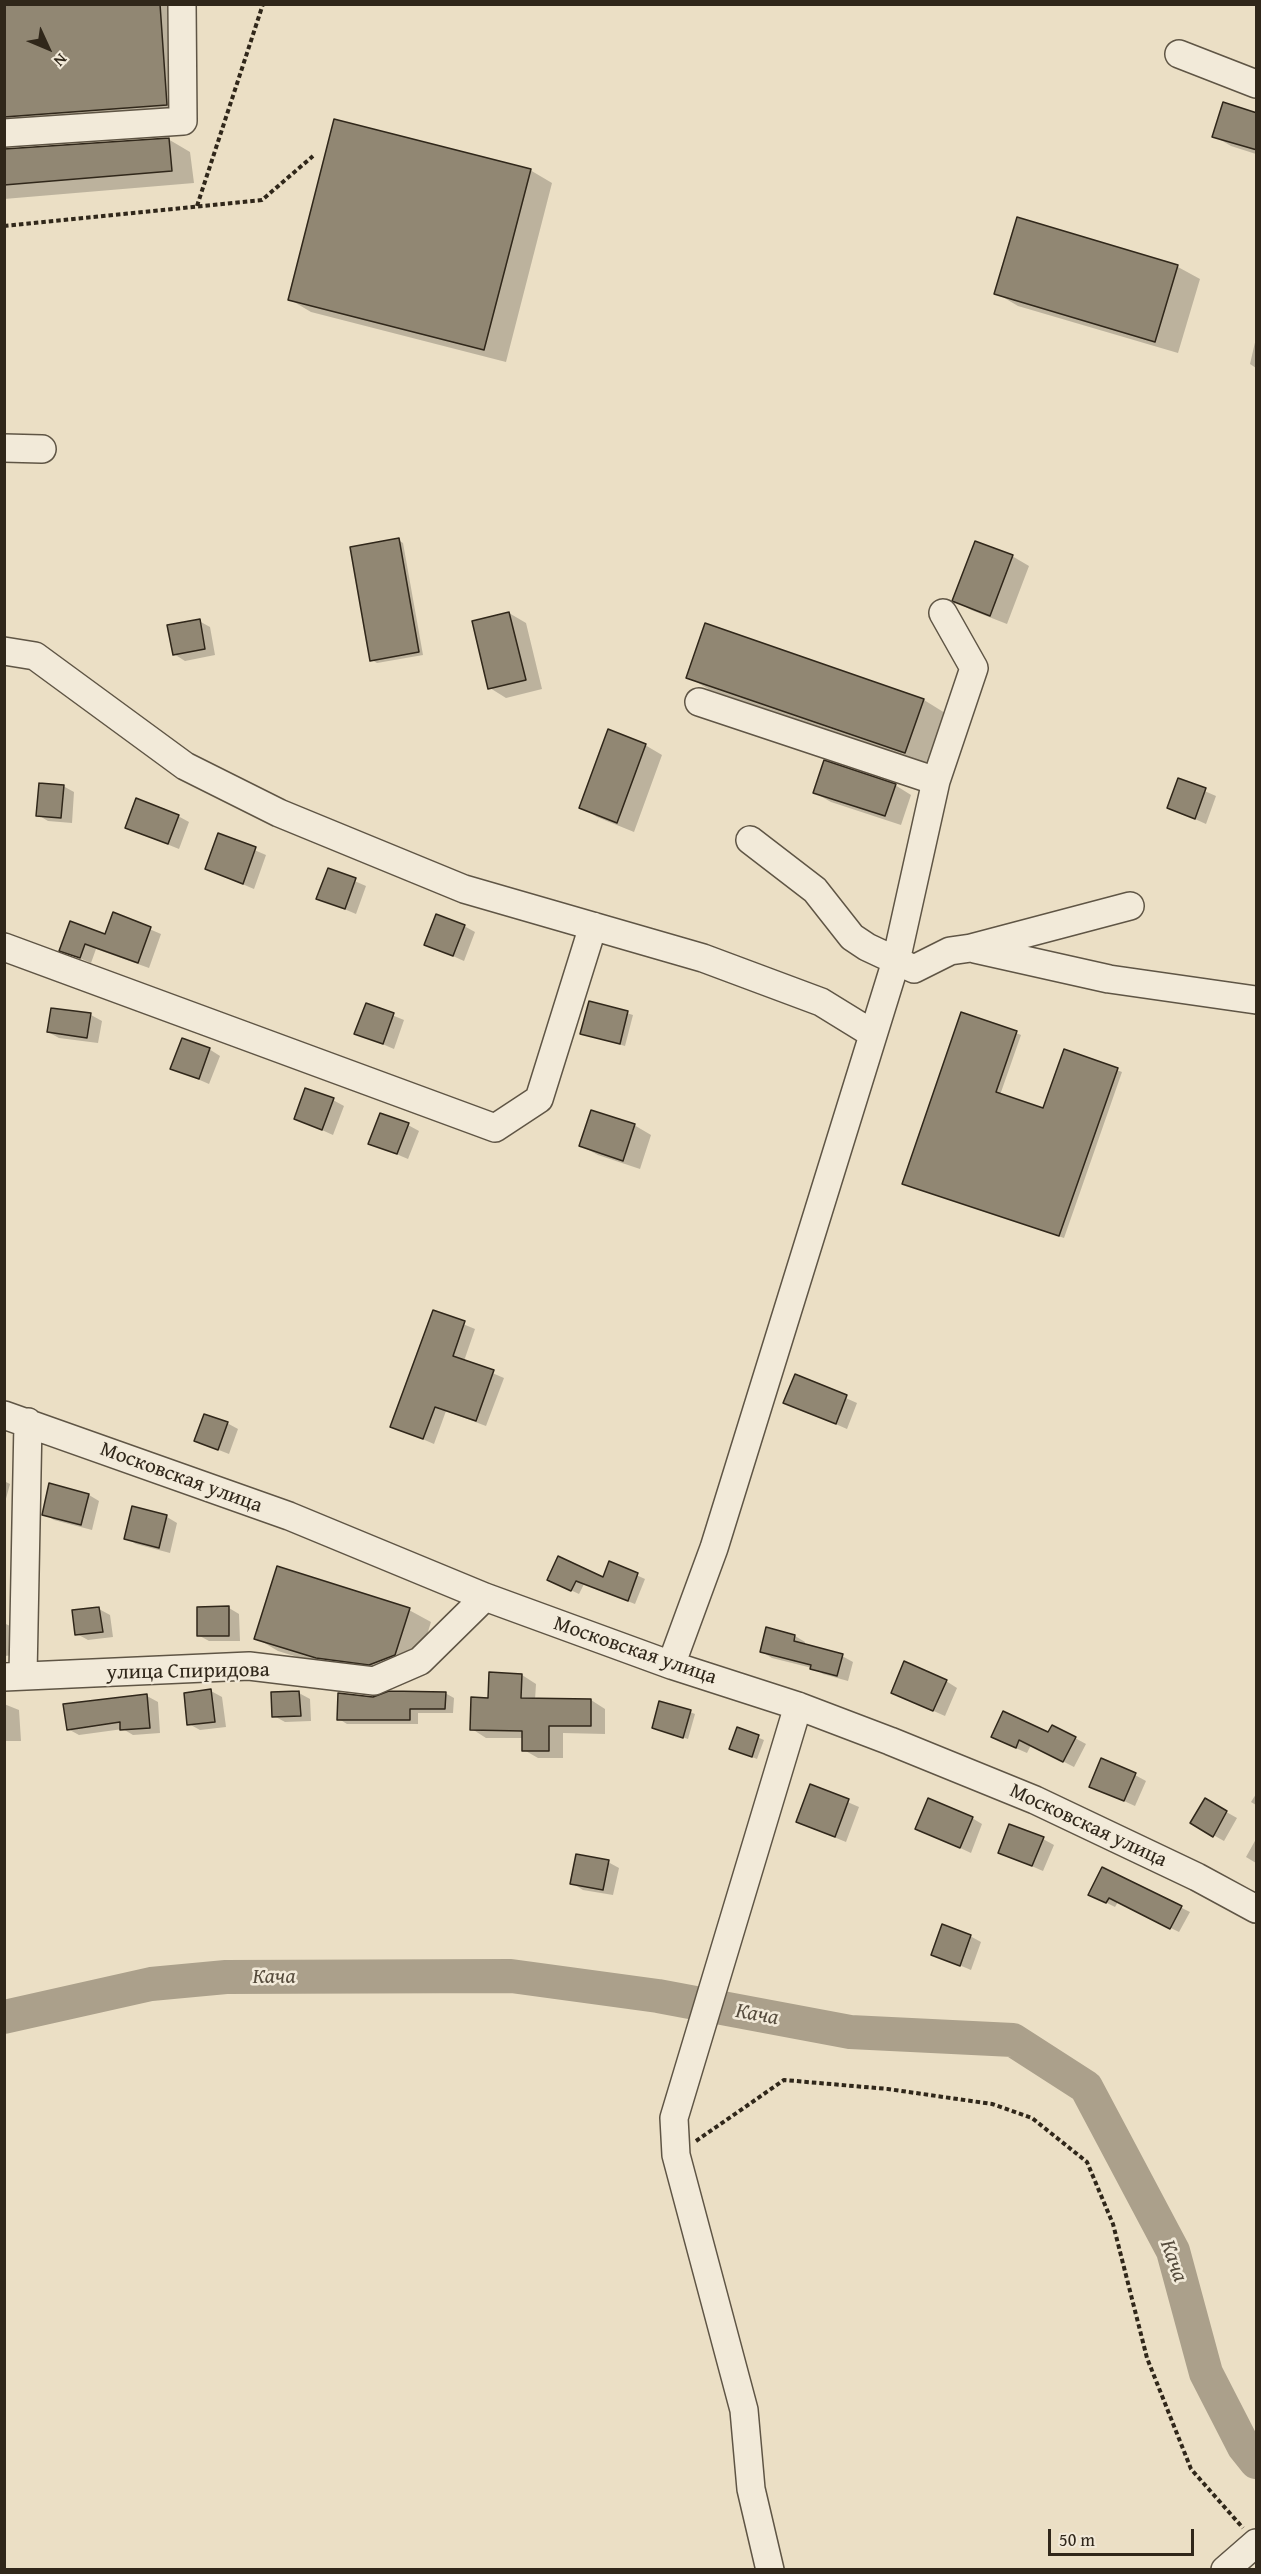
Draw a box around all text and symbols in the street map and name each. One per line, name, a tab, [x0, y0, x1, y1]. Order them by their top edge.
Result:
north arrow	[18, 18, 78, 78]
text: N	[49, 48, 73, 73]
street label: Московская улица	[96, 1437, 266, 1519]
street label: Московская улица	[550, 1611, 720, 1691]
street label: улица Спиридова	[106, 1658, 270, 1686]
street label: Московская улица	[1005, 1779, 1171, 1873]
water label: Кача	[252, 1964, 296, 1990]
water label: Кача	[733, 1998, 781, 2032]
water label: Кача	[1153, 2236, 1193, 2286]
scale bar	[1051, 2517, 1196, 2555]
text: 50 m	[1059, 2526, 1095, 2553]

